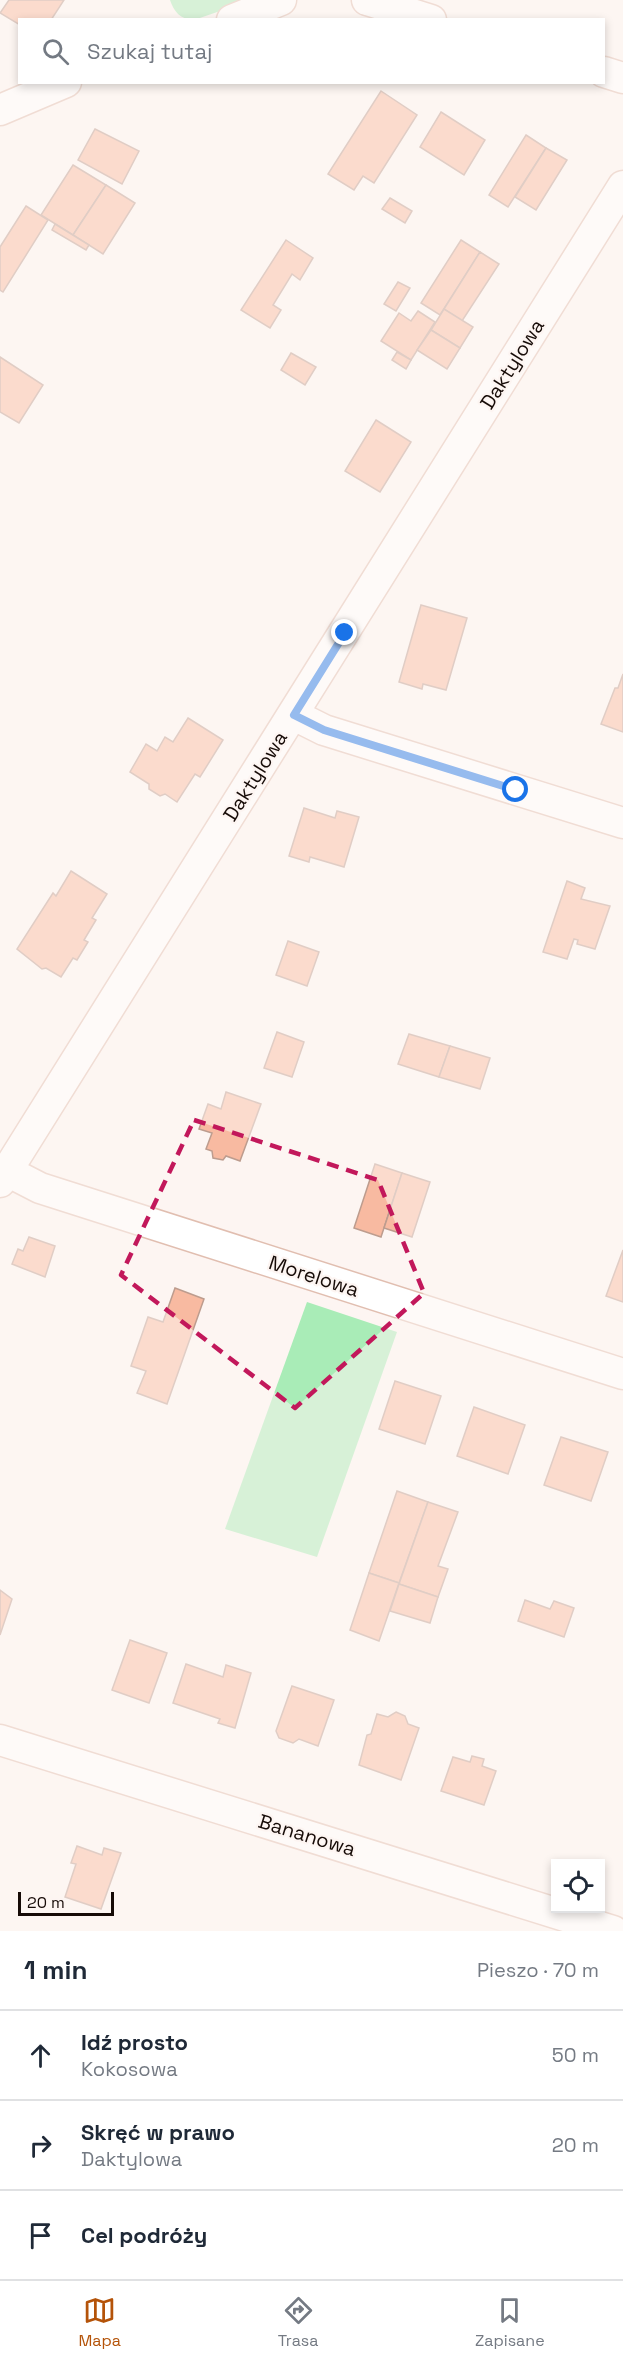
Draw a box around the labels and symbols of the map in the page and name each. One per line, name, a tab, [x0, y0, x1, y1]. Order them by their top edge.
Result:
street label: Daktylowa	[474, 314, 550, 414]
route end	[331, 619, 357, 645]
street label: Daktylowa	[217, 726, 293, 826]
route start	[502, 776, 528, 802]
street label: Morelowa	[266, 1249, 362, 1303]
street label: Bananowa	[255, 1808, 359, 1862]
scale bar	[18, 1889, 114, 1916]

